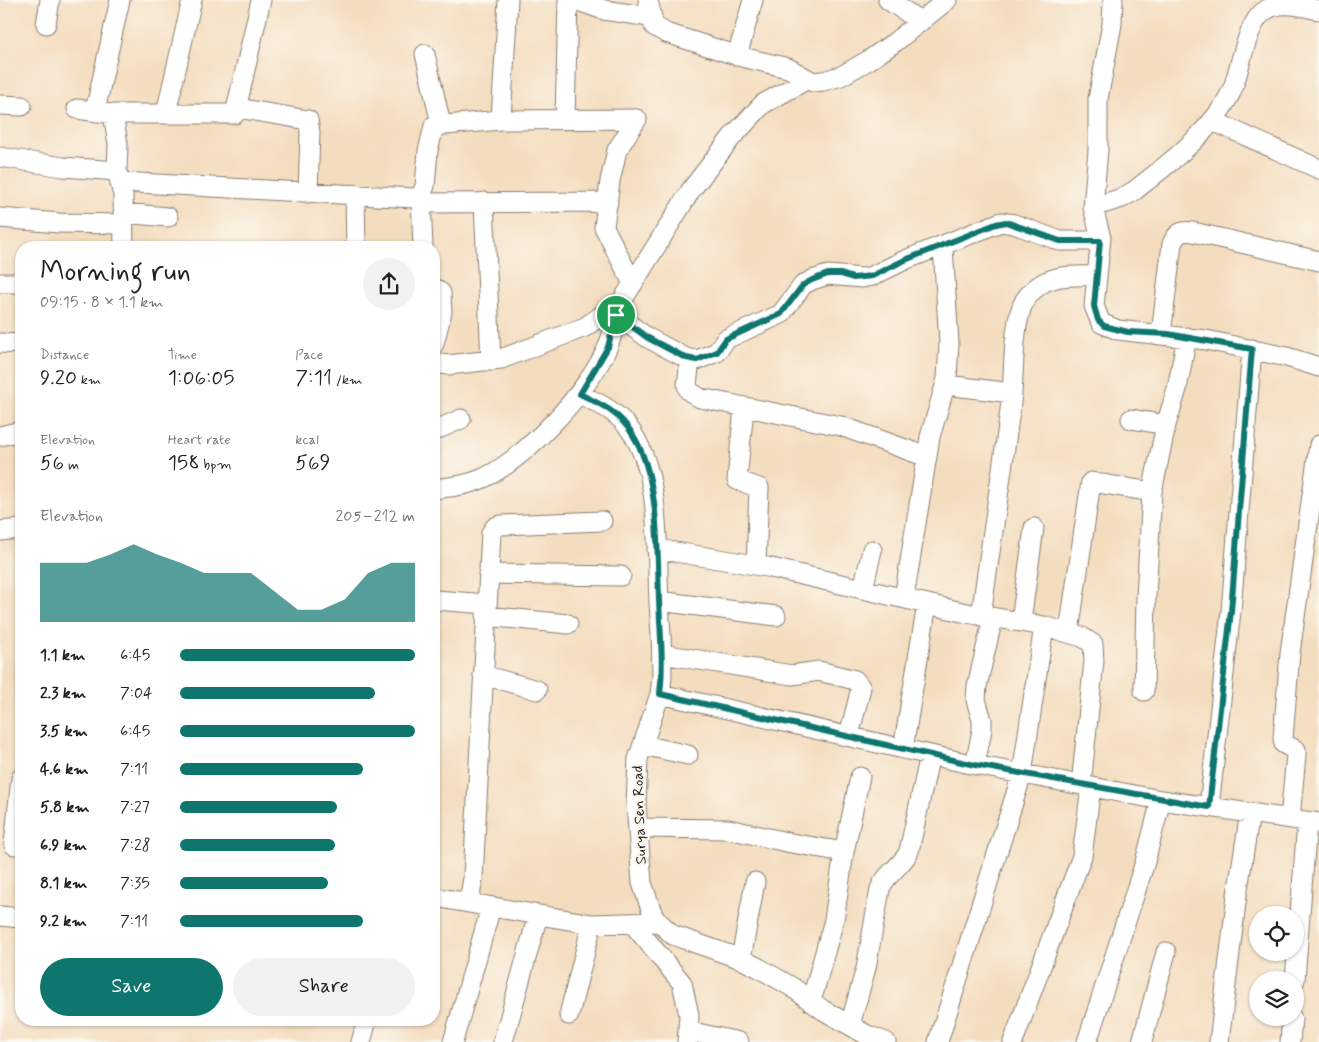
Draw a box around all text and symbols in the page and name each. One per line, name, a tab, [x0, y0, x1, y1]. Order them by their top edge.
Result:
text: Morning run	[40, 254, 191, 291]
button: share	[363, 258, 415, 310]
text: 09:15 · 8 × 1.1 km	[40, 292, 164, 313]
pin	[595, 294, 637, 336]
icon: arrive	[602, 301, 630, 329]
text: Distance	[40, 346, 89, 364]
text: Time	[168, 346, 197, 364]
text: Pace	[295, 346, 323, 364]
text: 9.20	[40, 364, 77, 392]
text: 1:06:05	[168, 364, 235, 392]
text: 7:11	[295, 364, 332, 392]
text: km	[77, 371, 101, 389]
text: /km	[332, 371, 362, 389]
text: Elevation	[40, 431, 95, 449]
text: Heart rate	[168, 431, 231, 449]
text: kcal	[295, 431, 319, 449]
text: 56	[40, 449, 64, 477]
text: 158	[168, 449, 200, 477]
text: 569	[295, 449, 331, 477]
text: m	[64, 456, 79, 474]
text: bpm	[200, 456, 232, 474]
text: Elevation	[40, 506, 103, 527]
text: 205–212 m	[335, 506, 415, 527]
text: 1.1 km	[40, 645, 85, 666]
text: 6:45	[120, 645, 150, 666]
text: 2.3 km	[40, 683, 86, 704]
text: 7:04	[120, 683, 153, 704]
text: 3.5 km	[40, 721, 88, 742]
text: 6:45	[120, 721, 150, 742]
text: 4.6 km	[40, 759, 89, 780]
text: 7:11	[120, 759, 148, 780]
street label: Surya Sen Road	[628, 765, 652, 865]
text: 5.8 km	[40, 797, 90, 818]
text: 7:27	[120, 797, 150, 818]
text: 6.9 km	[40, 835, 87, 856]
text: 7:28	[120, 835, 151, 856]
text: 8.1 km	[40, 873, 87, 894]
text: 7:35	[120, 873, 150, 894]
map controls	[1249, 906, 1304, 1026]
button: locate	[1249, 906, 1304, 961]
text: 9.2 km	[40, 911, 87, 932]
text: 7:11	[120, 911, 148, 932]
button: Save	[40, 958, 223, 1016]
button: Share	[233, 958, 415, 1016]
button: layers	[1249, 971, 1304, 1026]

